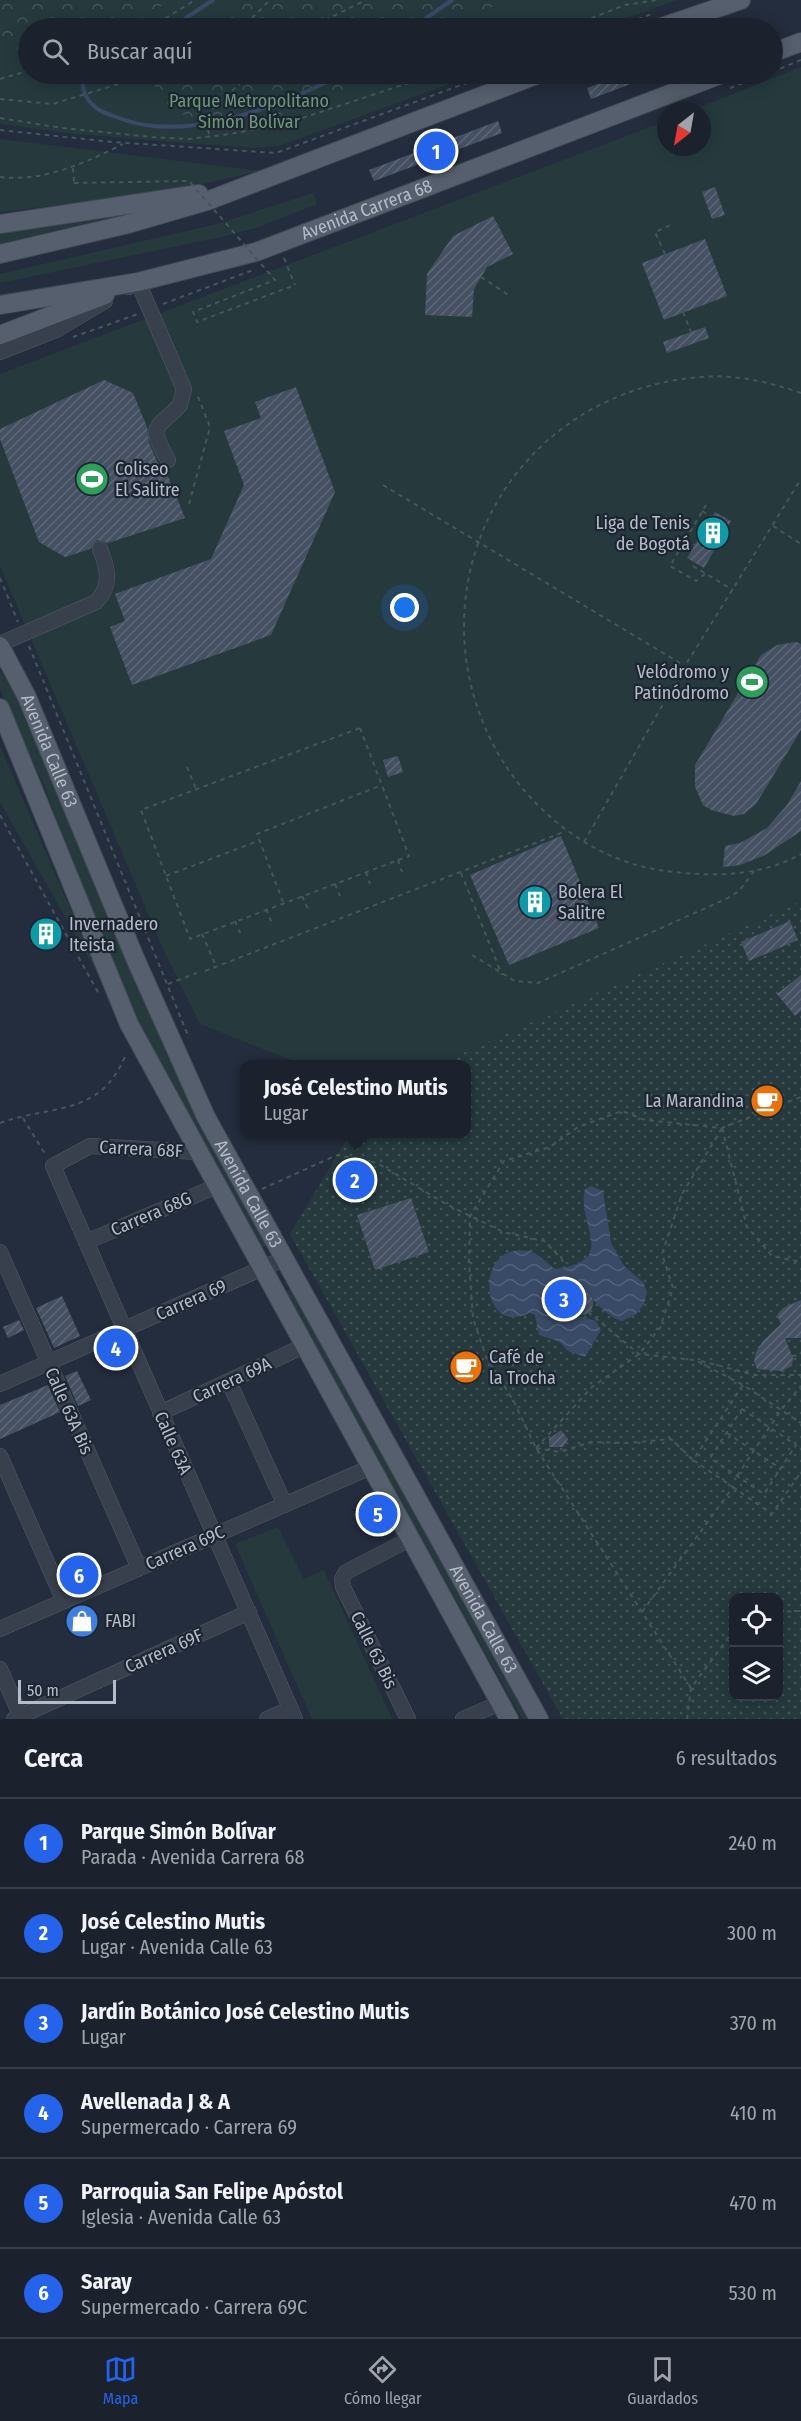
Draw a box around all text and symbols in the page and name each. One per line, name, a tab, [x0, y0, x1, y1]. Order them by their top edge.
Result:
search box	[18, 18, 783, 84]
icon: search	[39, 35, 72, 68]
text: Buscar aquí	[87, 38, 192, 65]
park label: Parque Metropolitano Simón Bolívar	[169, 90, 329, 133]
north arrow	[657, 102, 711, 156]
pin: 1	[416, 128, 456, 174]
street label: Avenida Carrera 68	[298, 175, 435, 245]
place label: Coliseo El Salitre	[115, 458, 180, 501]
sports icon: Coliseo El Salitre	[74, 461, 110, 497]
place label: Liga de Tenis de Bogotá	[596, 512, 690, 555]
building icon: Liga de Tenis de Bogotá	[695, 515, 731, 551]
your location	[390, 593, 419, 622]
place label: Velódromo y Patinódromo	[634, 661, 729, 704]
sports icon: Velódromo y Patinódromo	[734, 664, 770, 700]
street label: Avenida Calle 63	[16, 691, 82, 811]
place label: Bolera El Salitre	[558, 881, 623, 924]
building icon: Bolera El Salitre	[517, 884, 553, 920]
place label: Invernadero Iteista	[69, 913, 158, 956]
building icon: Invernadero Iteista	[28, 916, 64, 952]
popup	[240, 1060, 471, 1138]
text: José Celestino Mutis	[263, 1074, 448, 1101]
cafe icon: La Marandina	[749, 1083, 785, 1119]
place label: La Marandina	[645, 1090, 744, 1112]
text: Lugar	[263, 1101, 308, 1125]
street label: Carrera 68F	[99, 1136, 183, 1162]
street label: Avenida Calle 63	[210, 1136, 287, 1252]
pin: 2	[336, 1158, 374, 1202]
street label: Carrera 68G	[107, 1187, 195, 1241]
street label: Carrera 69	[152, 1275, 230, 1325]
pin: 3	[544, 1276, 584, 1322]
pin: 4	[96, 1326, 136, 1370]
place label: Café de la Trocha	[489, 1346, 556, 1389]
cafe icon: Café de la Trocha	[448, 1349, 484, 1385]
street label: Carrera 69A	[189, 1352, 275, 1408]
street label: Calle 63A Bis	[40, 1364, 98, 1458]
street label: Calle 63A	[149, 1408, 197, 1478]
pin: 5	[358, 1492, 398, 1537]
street label: Carrera 69C	[142, 1521, 228, 1575]
pin: 6	[60, 1552, 98, 1598]
street label: Avenida Calle 63	[445, 1561, 522, 1677]
map controls	[729, 1593, 783, 1701]
button: locate	[729, 1593, 783, 1647]
shop icon: FABI	[64, 1603, 100, 1639]
street label: Calle 63 Bis	[346, 1608, 402, 1693]
place label: FABI	[105, 1610, 136, 1632]
street label: Carrera 69F	[122, 1624, 206, 1678]
button: layers	[729, 1647, 783, 1701]
scale bar	[18, 1677, 116, 1704]
text: 50 m	[27, 1681, 59, 1700]
text: Cerca	[24, 1743, 83, 1774]
text: 6 resultados	[676, 1746, 777, 1770]
text: Parque Simón Bolívar	[81, 1818, 276, 1845]
text: 1	[39, 1831, 48, 1855]
text: 240 m	[728, 1831, 777, 1855]
text: Parada · Avenida Carrera 68	[81, 1845, 304, 1869]
text: José Celestino Mutis	[81, 1908, 265, 1935]
text: 2	[39, 1921, 48, 1945]
text: 300 m	[727, 1921, 777, 1945]
text: Lugar · Avenida Calle 63	[81, 1935, 273, 1959]
text: Jardín Botánico José Celestino Mutis	[81, 1998, 409, 2025]
text: 3	[39, 2011, 48, 2035]
text: 370 m	[730, 2011, 777, 2035]
text: Lugar	[81, 2025, 126, 2049]
text: Avellenada J & A	[81, 2088, 230, 2115]
text: 4	[38, 2101, 49, 2125]
text: 410 m	[730, 2101, 777, 2125]
text: Supermercado · Carrera 69	[81, 2115, 297, 2139]
text: Parroquia San Felipe Apóstol	[81, 2178, 343, 2205]
text: 5	[39, 2191, 48, 2215]
text: 470 m	[729, 2191, 777, 2215]
text: Iglesia · Avenida Calle 63	[81, 2205, 281, 2229]
text: Saray	[81, 2268, 132, 2295]
text: 6	[38, 2281, 49, 2305]
text: 530 m	[728, 2281, 777, 2305]
text: Supermercado · Carrera 69C	[81, 2295, 307, 2319]
tab: Mapa	[103, 2353, 138, 2408]
tab: Cómo llegar	[344, 2353, 422, 2408]
tab: Guardados	[627, 2353, 698, 2408]

